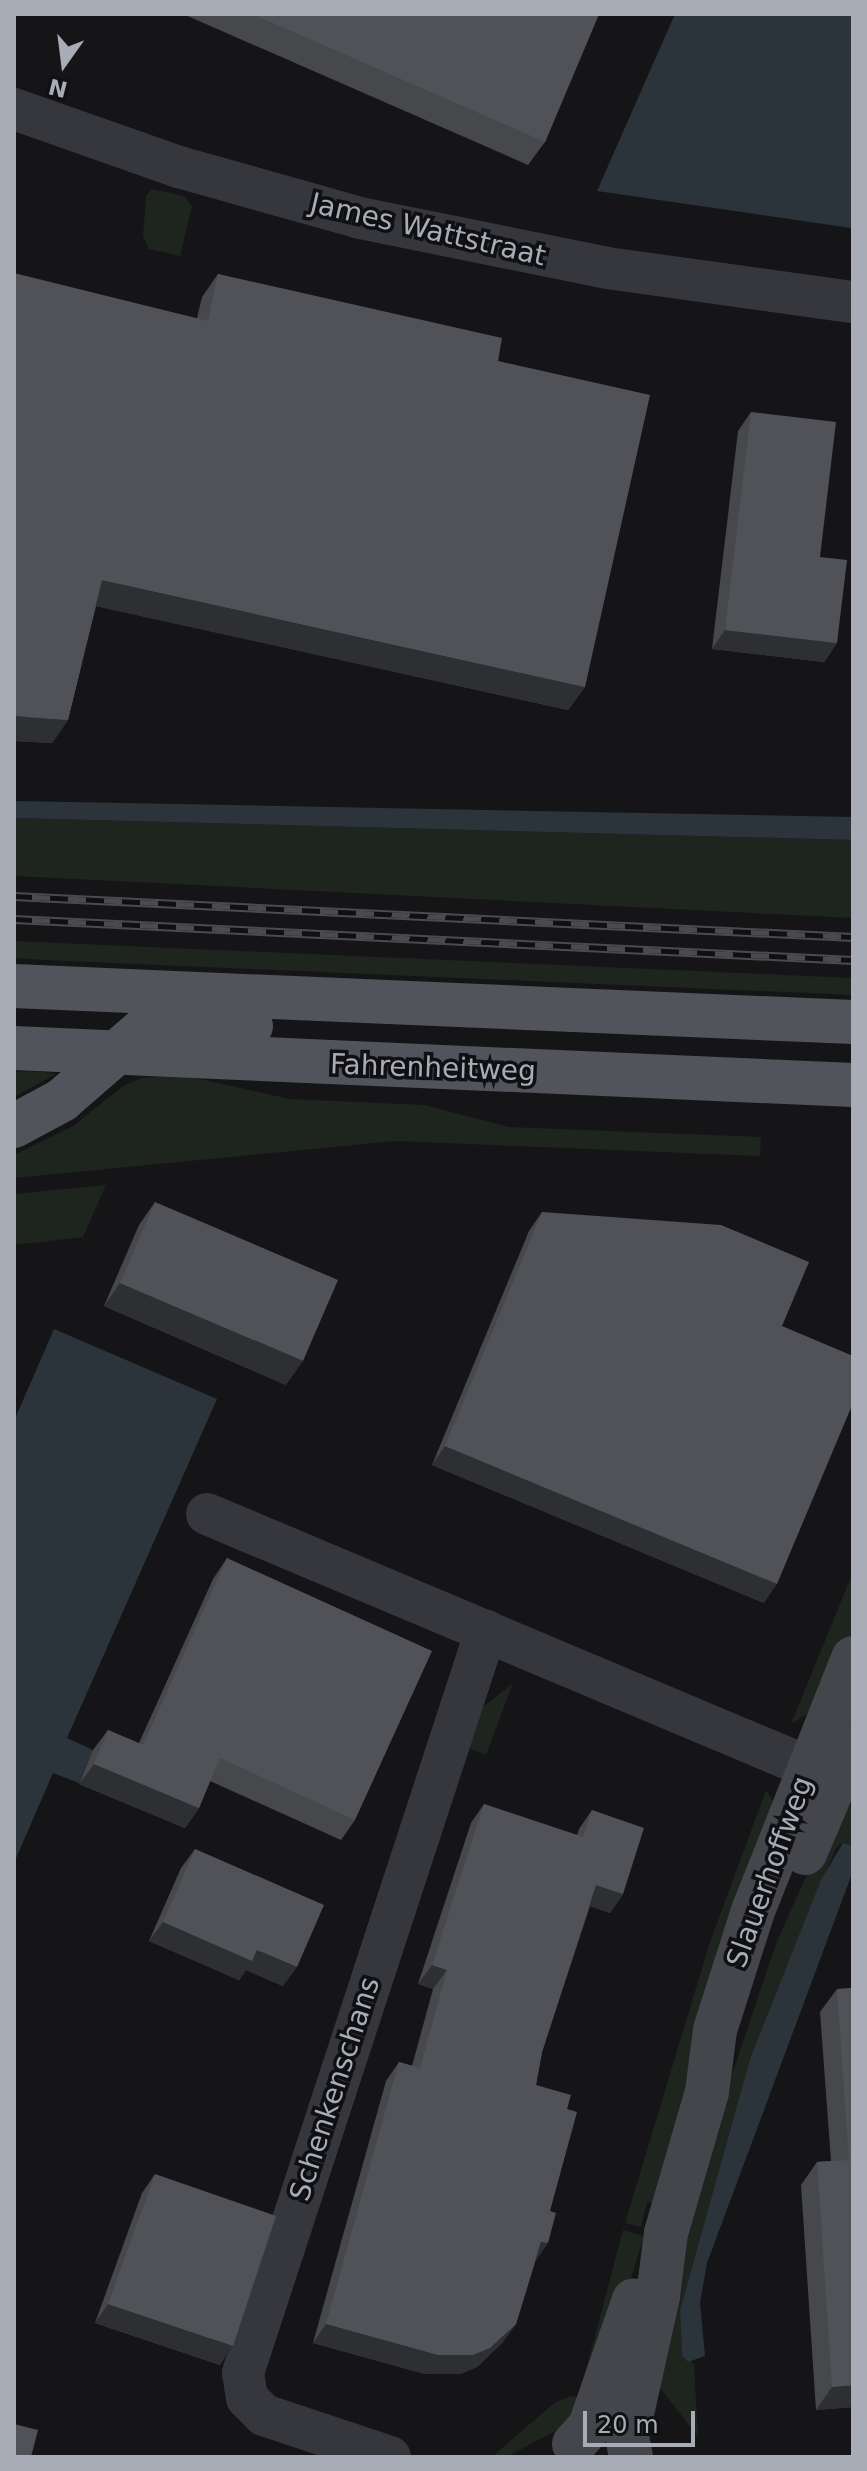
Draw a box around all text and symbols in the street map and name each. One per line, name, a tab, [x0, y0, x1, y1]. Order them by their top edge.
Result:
north arrow	[24, 24, 104, 104]
text: N	[46, 73, 70, 102]
street label: James Wattstraat	[307, 187, 549, 273]
street label: Fahrenheitweg	[330, 1048, 536, 1088]
street label: Slauerhoffweg	[720, 1772, 820, 1972]
street label: Schenkenschans	[283, 1973, 387, 2205]
scale bar	[587, 2395, 699, 2445]
text: 20 m	[597, 2411, 659, 2439]

